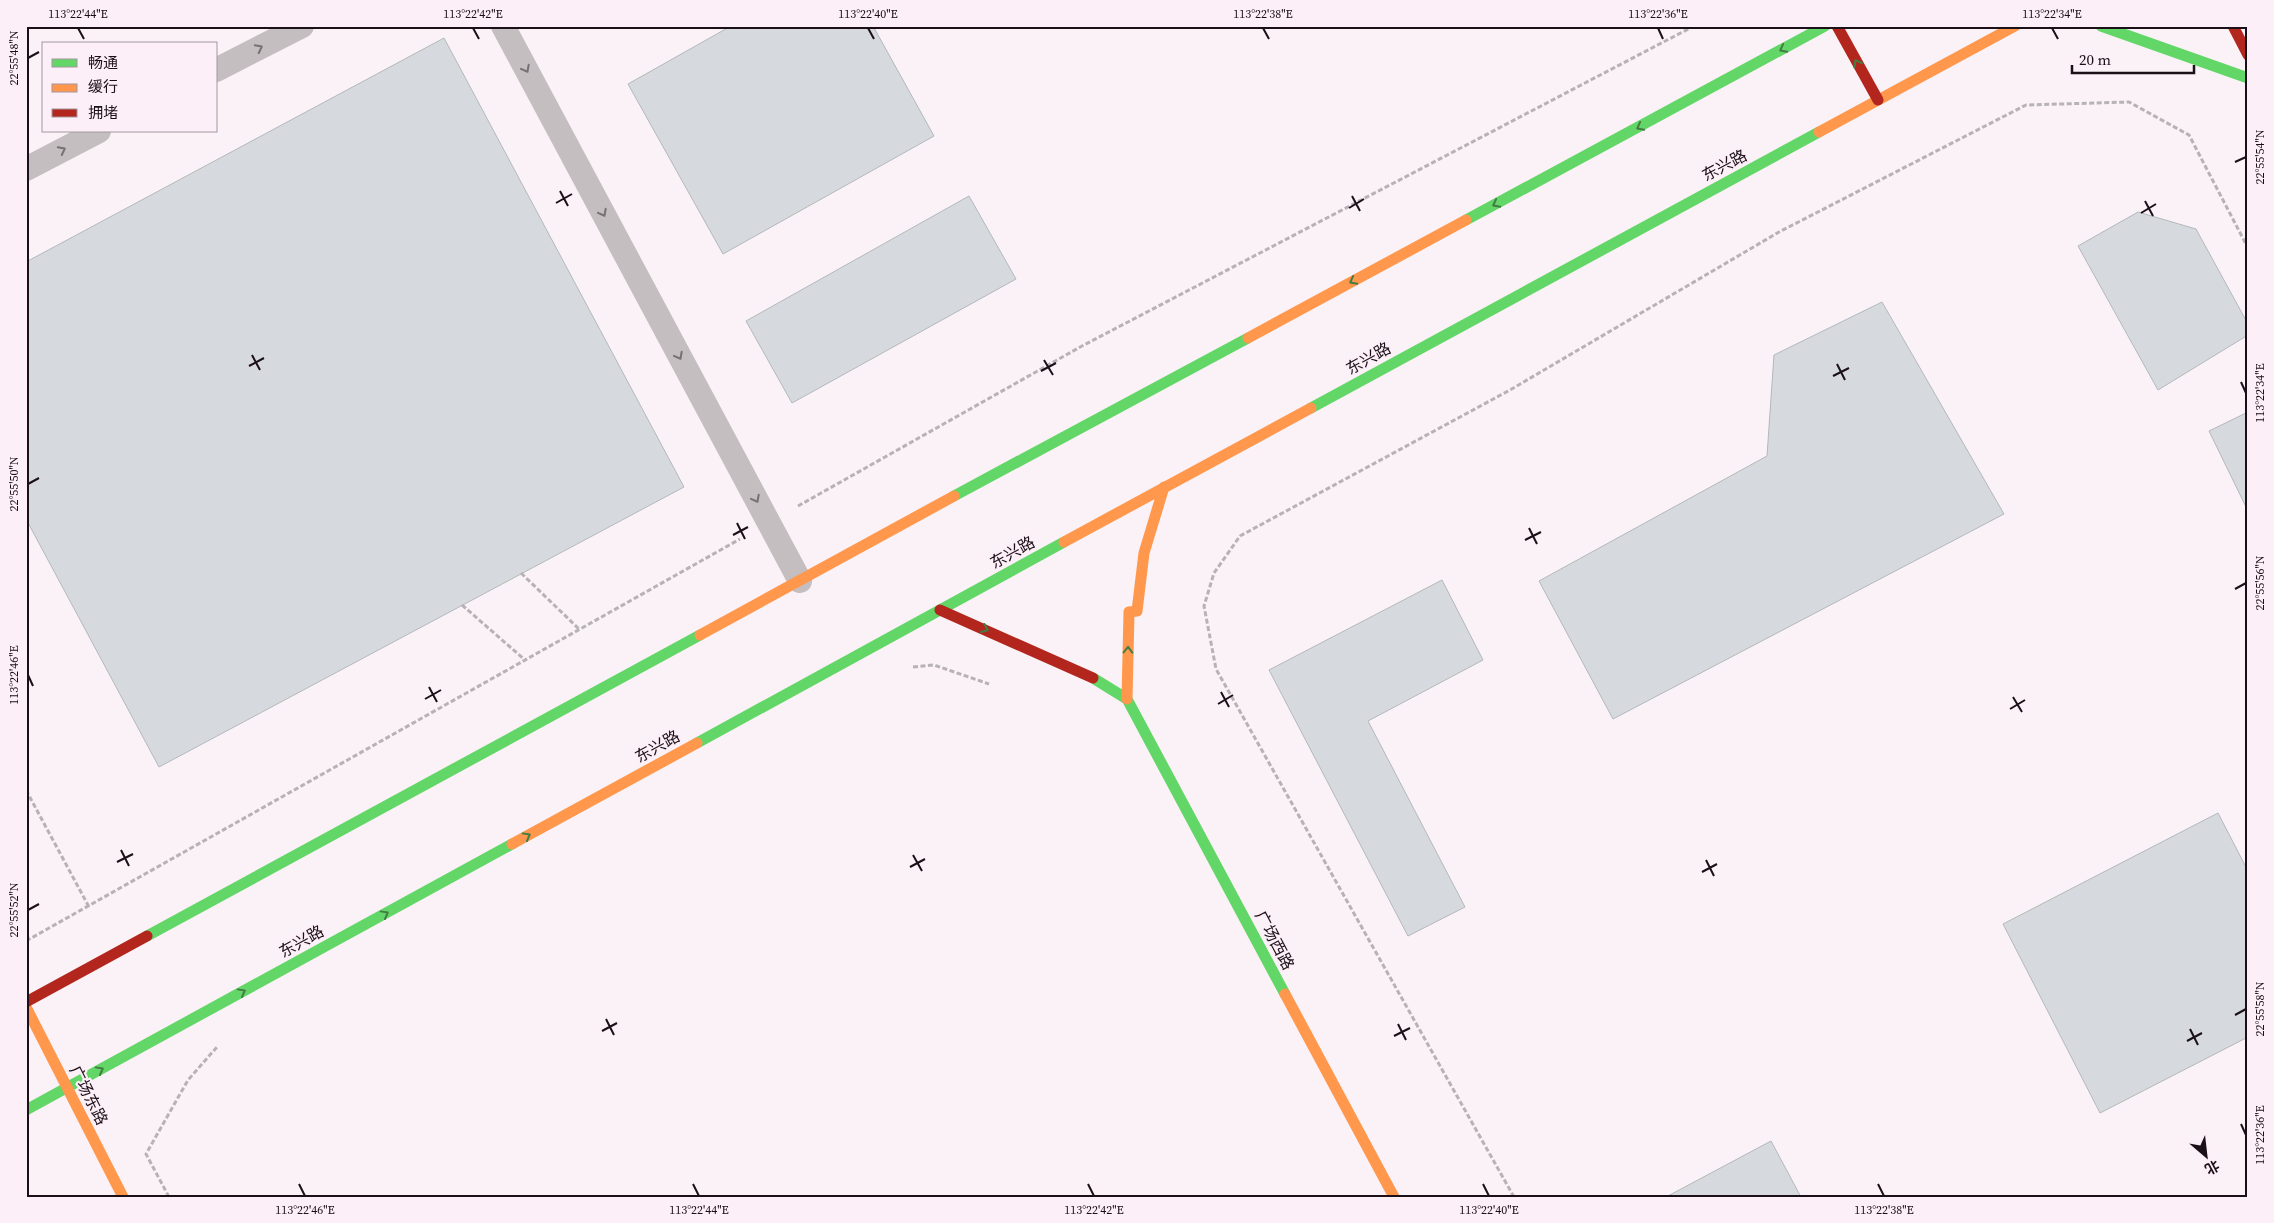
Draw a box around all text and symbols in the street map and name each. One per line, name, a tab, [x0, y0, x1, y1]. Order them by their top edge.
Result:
text: 113°22'44"E	[48, 6, 108, 22]
text: 113°22'42"E	[443, 6, 503, 22]
text: 113°22'40"E	[838, 6, 898, 22]
text: 113°22'38"E	[1233, 6, 1293, 22]
text: 113°22'36"E	[1628, 6, 1688, 22]
text: 113°22'34"E	[2022, 6, 2082, 22]
text: 22°55'48"N	[6, 30, 22, 86]
legend	[42, 42, 218, 132]
scale bar	[2072, 42, 2194, 74]
one-way arrow	[1779, 43, 1788, 53]
one-way arrow	[254, 44, 263, 54]
text: 20 m	[2079, 49, 2111, 70]
text: 畅通	[88, 52, 118, 73]
one-way arrow	[1854, 60, 1864, 69]
one-way arrow	[520, 64, 530, 73]
text: 缓行	[88, 76, 118, 97]
text: 拥堵	[88, 102, 118, 123]
one-way arrow	[1636, 120, 1645, 130]
text: 22°55'54"N	[2252, 129, 2268, 185]
street label: 东兴路	[1698, 144, 1750, 186]
one-way arrow	[57, 146, 66, 156]
one-way arrow	[1493, 197, 1502, 207]
one-way arrow	[597, 207, 607, 216]
one-way arrow	[1350, 275, 1359, 285]
street label: 东兴路	[1342, 337, 1394, 379]
one-way arrow	[673, 351, 683, 360]
text: 113°22'34"E	[2252, 363, 2268, 423]
text: 22°55'50"N	[6, 456, 22, 512]
one-way arrow	[750, 494, 760, 503]
street label: 东兴路	[986, 531, 1038, 573]
text: 22°55'56"N	[2252, 555, 2268, 611]
one-way arrow	[980, 622, 989, 633]
text: 113°22'46"E	[6, 645, 22, 705]
one-way arrow	[1123, 646, 1133, 654]
street label: 东兴路	[631, 725, 683, 767]
one-way arrow	[522, 832, 531, 842]
text: 22°55'52"N	[6, 882, 22, 938]
street label: 广场西路	[1250, 907, 1300, 973]
one-way arrow	[380, 910, 389, 920]
street label: 东兴路	[275, 920, 327, 962]
text: 22°55'58"N	[2252, 981, 2268, 1037]
one-way arrow	[237, 988, 246, 998]
street label: 广场东路	[65, 1061, 113, 1129]
one-way arrow	[95, 1066, 104, 1076]
text: 113°22'36"E	[2252, 1105, 2268, 1165]
north arrow	[2182, 1130, 2232, 1180]
text: 北	[2201, 1155, 2223, 1180]
text: 113°22'46"E	[275, 1202, 335, 1218]
text: 113°22'44"E	[669, 1202, 729, 1218]
text: 113°22'42"E	[1064, 1202, 1124, 1218]
text: 113°22'40"E	[1459, 1202, 1519, 1218]
text: 113°22'38"E	[1854, 1202, 1914, 1218]

